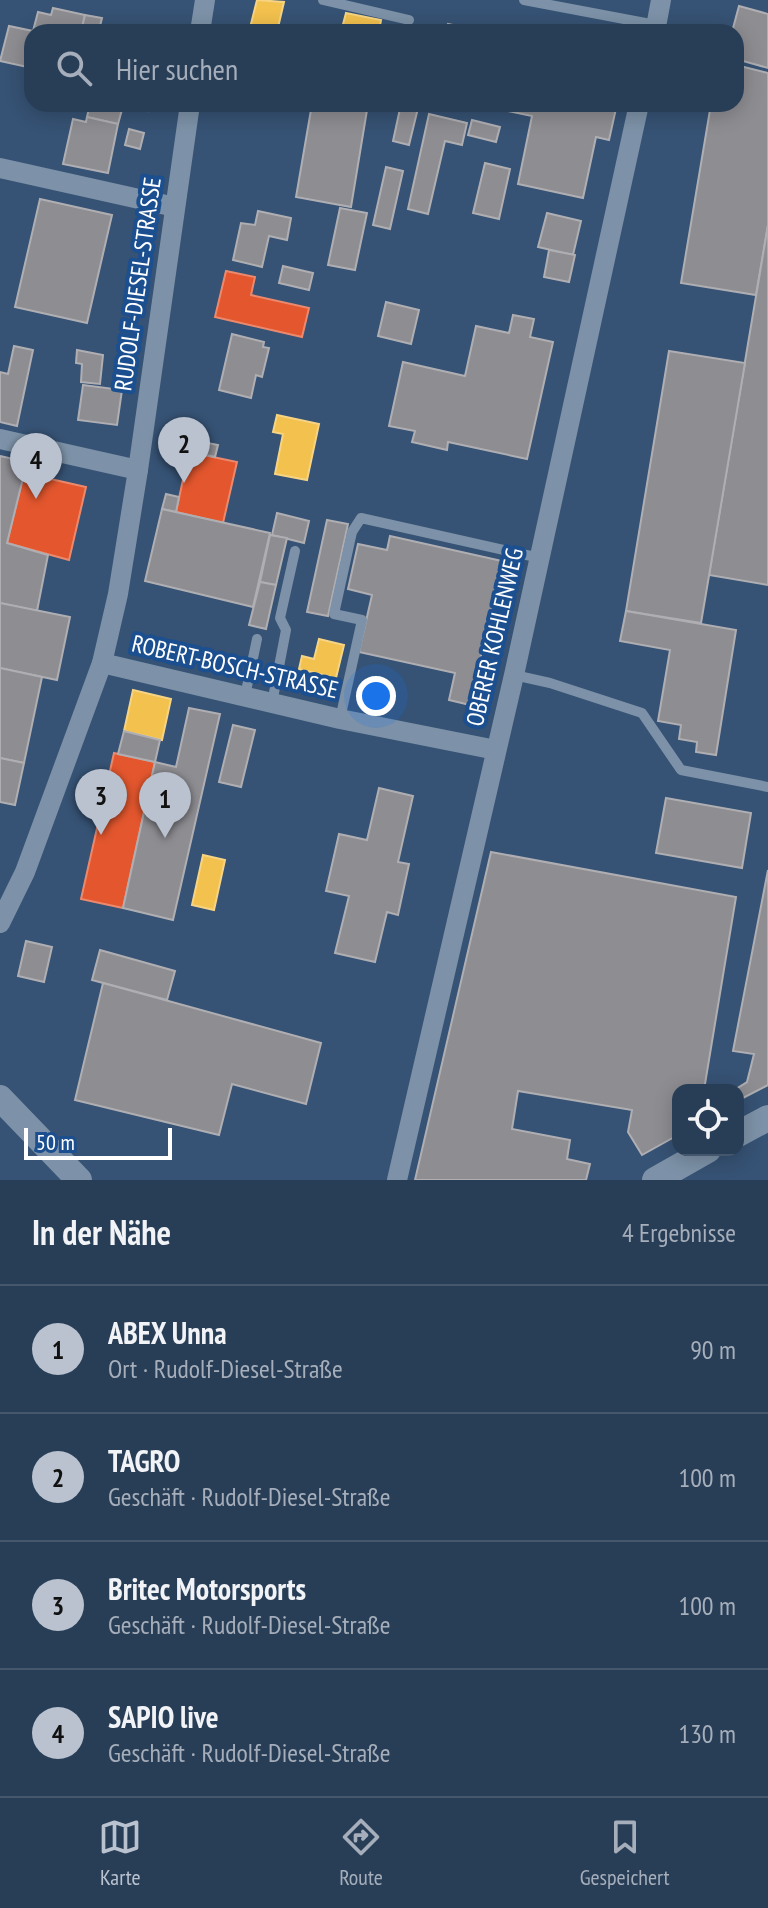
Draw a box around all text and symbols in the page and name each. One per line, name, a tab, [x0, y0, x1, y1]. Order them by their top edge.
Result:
search box	[24, 24, 744, 112]
icon: search	[52, 46, 96, 90]
text: Hier suchen	[116, 49, 238, 88]
street label: RUDOLF-DIESEL-STRASSE	[107, 175, 168, 393]
pin: 2	[158, 417, 210, 483]
pin: 4	[10, 433, 62, 499]
street label: OBERER KOHLENWEG	[459, 545, 530, 729]
street label: ROBERT-BOSCH-STRASSE	[129, 628, 341, 705]
your location	[356, 676, 396, 716]
pin: 3	[75, 769, 127, 835]
pin: 1	[139, 772, 191, 838]
map controls	[672, 1084, 744, 1156]
button: locate	[672, 1084, 744, 1156]
scale bar	[24, 1124, 172, 1160]
text: 50 m	[36, 1128, 75, 1156]
text: In der Nähe	[32, 1210, 171, 1254]
text: 4 Ergebnisse	[622, 1216, 736, 1249]
text: ABEX Unna	[108, 1313, 227, 1352]
text: 1	[52, 1333, 64, 1366]
text: 90 m	[690, 1333, 736, 1366]
text: Ort · Rudolf-Diesel-Straße	[108, 1352, 343, 1385]
text: TAGRO	[108, 1441, 180, 1480]
text: 2	[52, 1461, 64, 1494]
text: 100 m	[678, 1461, 736, 1494]
text: Geschäft · Rudolf-Diesel-Straße	[108, 1480, 390, 1513]
text: Britec Motorsports	[108, 1569, 306, 1608]
text: 3	[52, 1589, 64, 1622]
text: 100 m	[678, 1589, 736, 1622]
text: Geschäft · Rudolf-Diesel-Straße	[108, 1608, 390, 1641]
text: SAPIO live	[108, 1697, 219, 1736]
text: 4	[52, 1717, 64, 1750]
text: 130 m	[678, 1717, 736, 1750]
text: Geschäft · Rudolf-Diesel-Straße	[108, 1736, 390, 1769]
tab: Karte	[98, 1815, 142, 1891]
tab: Route	[339, 1815, 383, 1891]
tab: Gespeichert	[580, 1815, 670, 1891]

